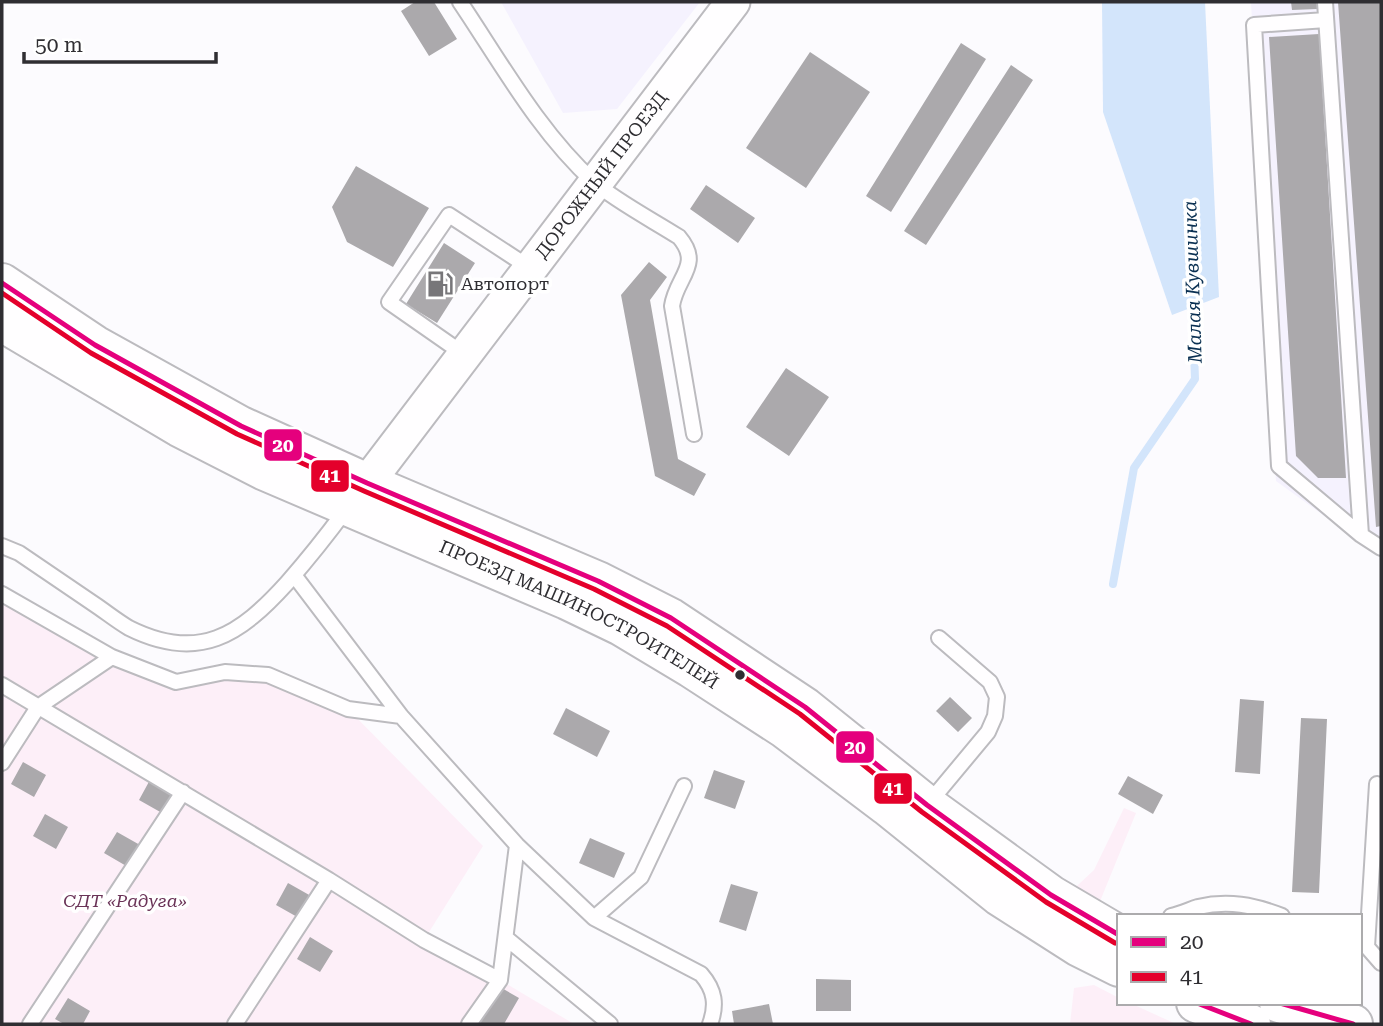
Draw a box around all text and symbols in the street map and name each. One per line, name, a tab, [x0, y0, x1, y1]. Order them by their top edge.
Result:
scale bar	[24, 21, 217, 65]
text: 50 m	[35, 33, 83, 57]
street label: ДОРОЖНЫЙ ПРОЕЗД	[531, 87, 671, 262]
water label: Малая Кувшинка	[1178, 200, 1207, 365]
fuel station icon: Автопорт	[425, 269, 455, 299]
place label: Автопорт	[461, 273, 549, 294]
line badge: 20	[263, 428, 303, 462]
text: 20	[272, 434, 294, 457]
line badge: 41	[310, 459, 350, 493]
text: 41	[319, 464, 341, 487]
street label: ПРОЕЗД МАШИНОСТРОИТЕЛЕЙ	[436, 536, 723, 693]
unlabelled marker	[733, 668, 747, 682]
line badge: 20	[835, 730, 875, 764]
text: 20	[844, 736, 866, 759]
line badge: 41	[873, 772, 913, 805]
text: 41	[882, 777, 904, 800]
park label: СДТ «Радуга»	[63, 890, 187, 911]
legend	[1117, 914, 1362, 1005]
text: 20	[1180, 930, 1204, 954]
text: 41	[1180, 965, 1204, 989]

